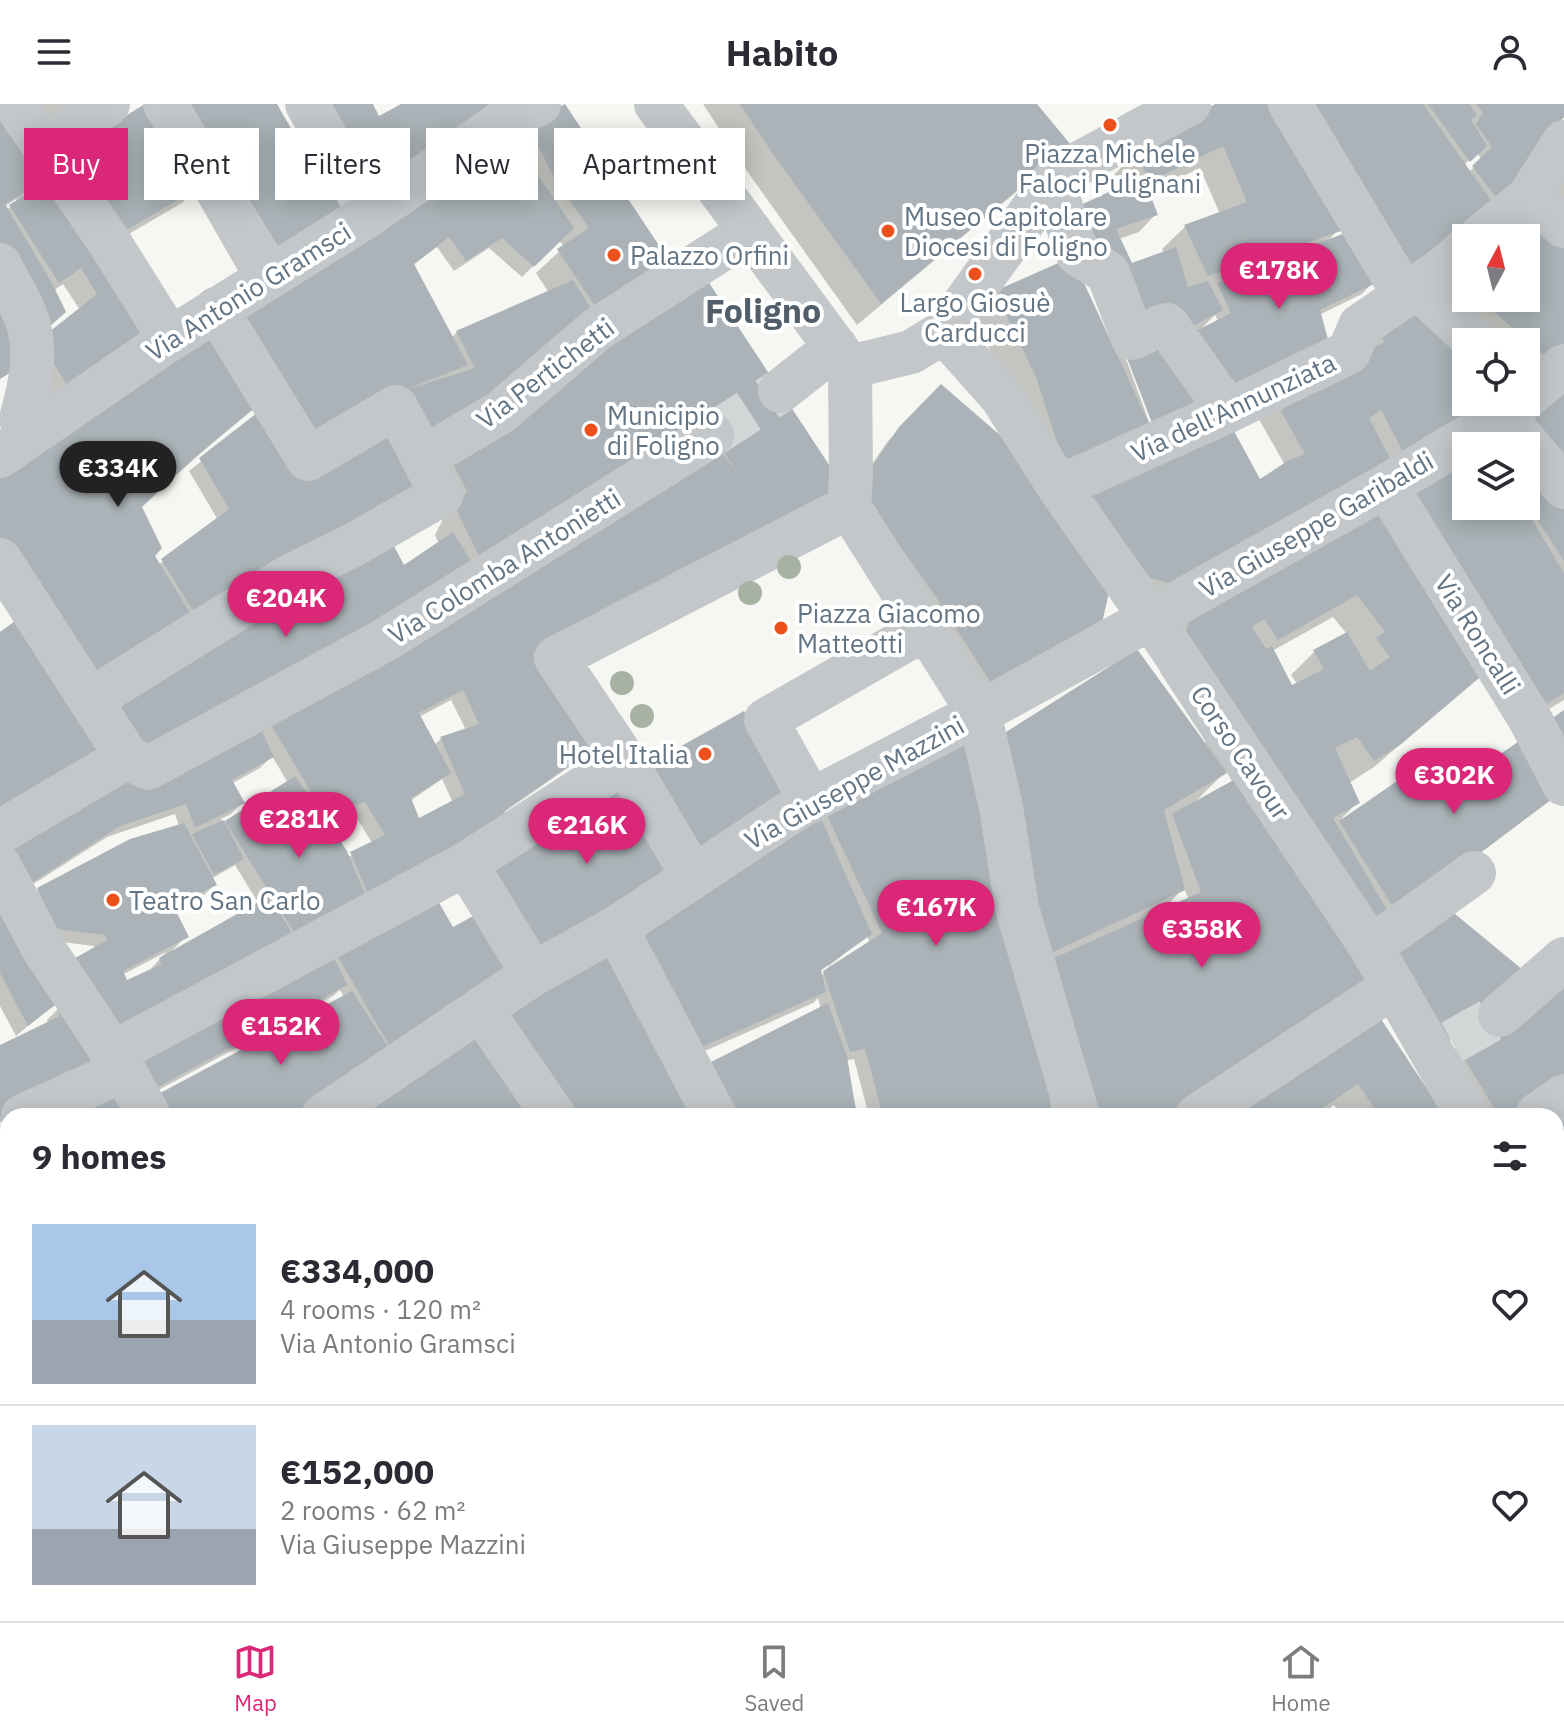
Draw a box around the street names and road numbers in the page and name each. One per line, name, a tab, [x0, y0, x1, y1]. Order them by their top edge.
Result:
street label: Via Antonio Gramsci	[139, 214, 357, 368]
street label: Via Pertichetti	[469, 310, 621, 436]
street label: Via dell'Annunziata	[1125, 345, 1341, 469]
street label: Via Giuseppe Garibaldi	[1193, 443, 1439, 605]
street label: Via Colomba Antonietti	[382, 481, 626, 651]
street label: Via Roncalli	[1428, 568, 1528, 700]
street label: Corso Cavour	[1184, 678, 1299, 826]
street label: Via Giuseppe Mazzini	[738, 707, 970, 857]

